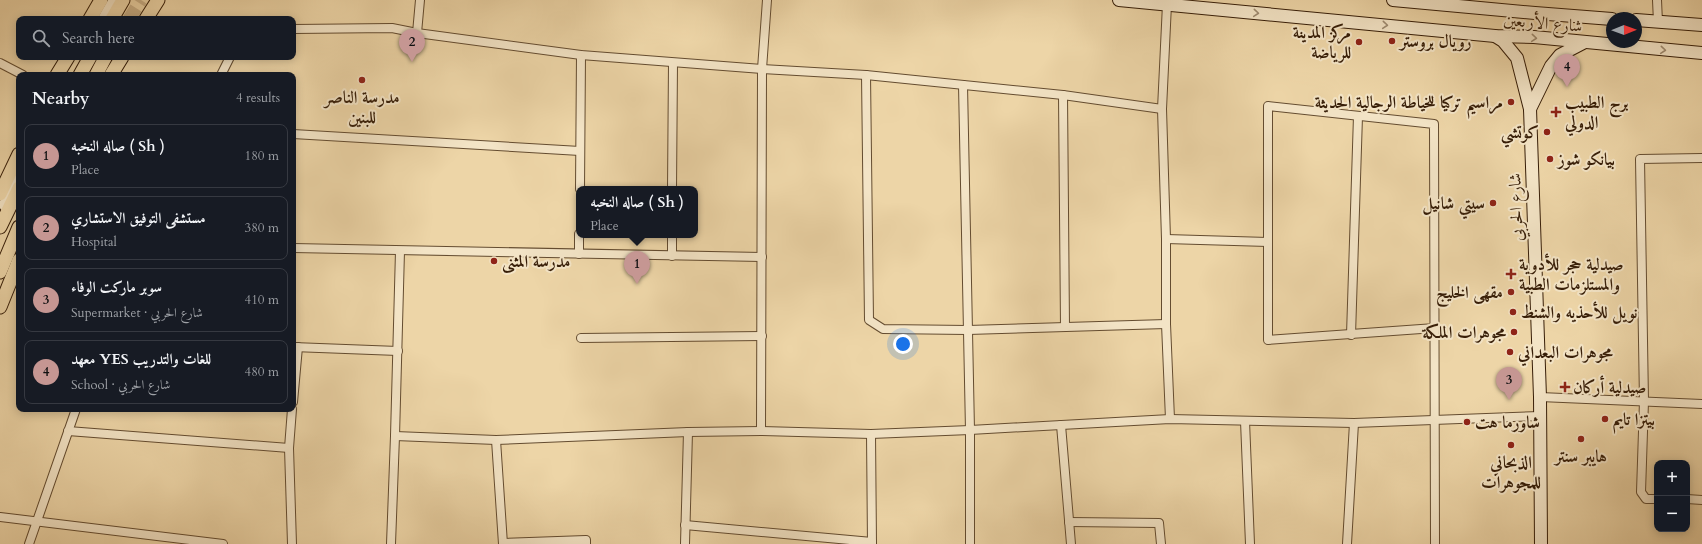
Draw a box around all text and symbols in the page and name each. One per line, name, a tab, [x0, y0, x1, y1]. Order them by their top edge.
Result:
one-way arrow	[1253, 8, 1259, 17]
street label: شارع الأربعين	[1502, 8, 1583, 40]
north arrow	[1606, 12, 1642, 48]
search box	[16, 16, 296, 60]
one-way arrow	[1382, 20, 1388, 29]
place label: مركز المدينة للرياضة	[1293, 21, 1351, 64]
icon: search	[30, 27, 52, 49]
text: Search here	[62, 28, 135, 48]
pin: 2	[399, 29, 425, 62]
place label: رويال بروستر	[1398, 30, 1472, 53]
one-way arrow	[1531, 33, 1537, 42]
marker: رويال بروستر	[1387, 36, 1397, 46]
marker: مركز المدينة للرياضة	[1354, 37, 1364, 47]
one-way arrow	[1660, 45, 1666, 54]
pin: 4	[1554, 54, 1580, 87]
marker: مدرسة الناصر للبنين	[357, 75, 367, 85]
place label: مدرسة الناصر للبنين	[322, 86, 400, 129]
text: Nearby	[32, 87, 89, 110]
text: 4 results	[236, 89, 280, 107]
place label: مراسيم تركيا للخياطة الرجالية الحديثة	[1315, 91, 1503, 119]
place label: برج الطبيب الدولي	[1564, 91, 1628, 137]
marker: مراسيم تركيا للخياطة الرجالية الحديثة	[1506, 97, 1516, 107]
marker: برج الطبيب الدولي	[1550, 106, 1562, 118]
place label: كوتشي	[1501, 121, 1539, 148]
marker: كوتشي	[1542, 127, 1552, 137]
text: صاله النخبه ( Sh )	[71, 136, 165, 156]
text: 1	[43, 147, 49, 165]
text: 180 m	[245, 147, 279, 165]
place label: بيانكو شوز	[1556, 148, 1615, 171]
marker: بيانكو شوز	[1545, 154, 1555, 164]
text: Place	[71, 161, 99, 179]
street label: شارع الحربي	[1503, 172, 1532, 241]
popup	[576, 186, 698, 238]
text: صاله النخبه ( Sh )	[590, 192, 684, 212]
place label: سيتي شانيل	[1422, 192, 1485, 220]
marker: سيتي شانيل	[1488, 198, 1498, 208]
text: مستشفى التوفيق الاستشاري	[71, 208, 206, 228]
text: Place	[590, 217, 619, 235]
text: 2	[43, 219, 49, 237]
text: 380 m	[245, 219, 279, 237]
text: Hospital	[71, 233, 117, 251]
place label: مدرسة المثنى	[502, 250, 570, 274]
pin: 1	[624, 251, 650, 284]
place label: صيدلية حجر للأدوية والمستلزمات الطبية	[1519, 253, 1624, 296]
marker: مدرسة المثنى	[489, 256, 499, 266]
marker: صيدلية حجر للأدوية والمستلزمات الطبية	[1506, 269, 1516, 279]
text: سوبر ماركت الوفاء	[71, 277, 162, 297]
place label: مقهى الخليج	[1436, 281, 1503, 308]
marker: مقهى الخليج	[1506, 287, 1516, 297]
text: 3	[43, 291, 49, 309]
text: 410 m	[245, 291, 279, 309]
place label: نويل للأحذيه والشنط	[1521, 301, 1637, 324]
text: Supermarket · شارع الحربي	[71, 304, 203, 322]
marker: نويل للأحذيه والشنط	[1508, 307, 1518, 317]
place label: مجوهرات الملكة	[1422, 321, 1507, 344]
marker: مجوهرات الملكة	[1509, 327, 1519, 337]
your location	[893, 334, 913, 354]
place label: مجوهرات البعداني	[1517, 341, 1614, 367]
marker: مجوهرات البعداني	[1505, 347, 1515, 357]
text: معهد YES للغات والتدريب	[71, 349, 211, 369]
text: 4	[43, 363, 49, 381]
text: 480 m	[245, 363, 279, 381]
pin: 3	[1496, 367, 1522, 400]
place label: صيدلية أركان	[1573, 375, 1646, 399]
text: School · شارع الحربي	[71, 376, 170, 394]
marker: صيدلية أركان	[1560, 382, 1570, 392]
place label: بيتزا تايم	[1613, 408, 1655, 434]
place label: شاورما هت	[1475, 411, 1540, 434]
marker: بيتزا تايم	[1600, 414, 1610, 424]
marker: شاورما هت	[1462, 417, 1472, 427]
marker: هايبر سنتر	[1576, 434, 1586, 444]
marker: الذبحاني للمجوهرات	[1506, 440, 1516, 450]
place label: هايبر سنتر	[1553, 445, 1607, 468]
place label: الذبحاني للمجوهرات	[1481, 451, 1541, 494]
map controls	[1654, 460, 1690, 532]
button: +	[1654, 460, 1690, 496]
button: −	[1654, 496, 1690, 532]

